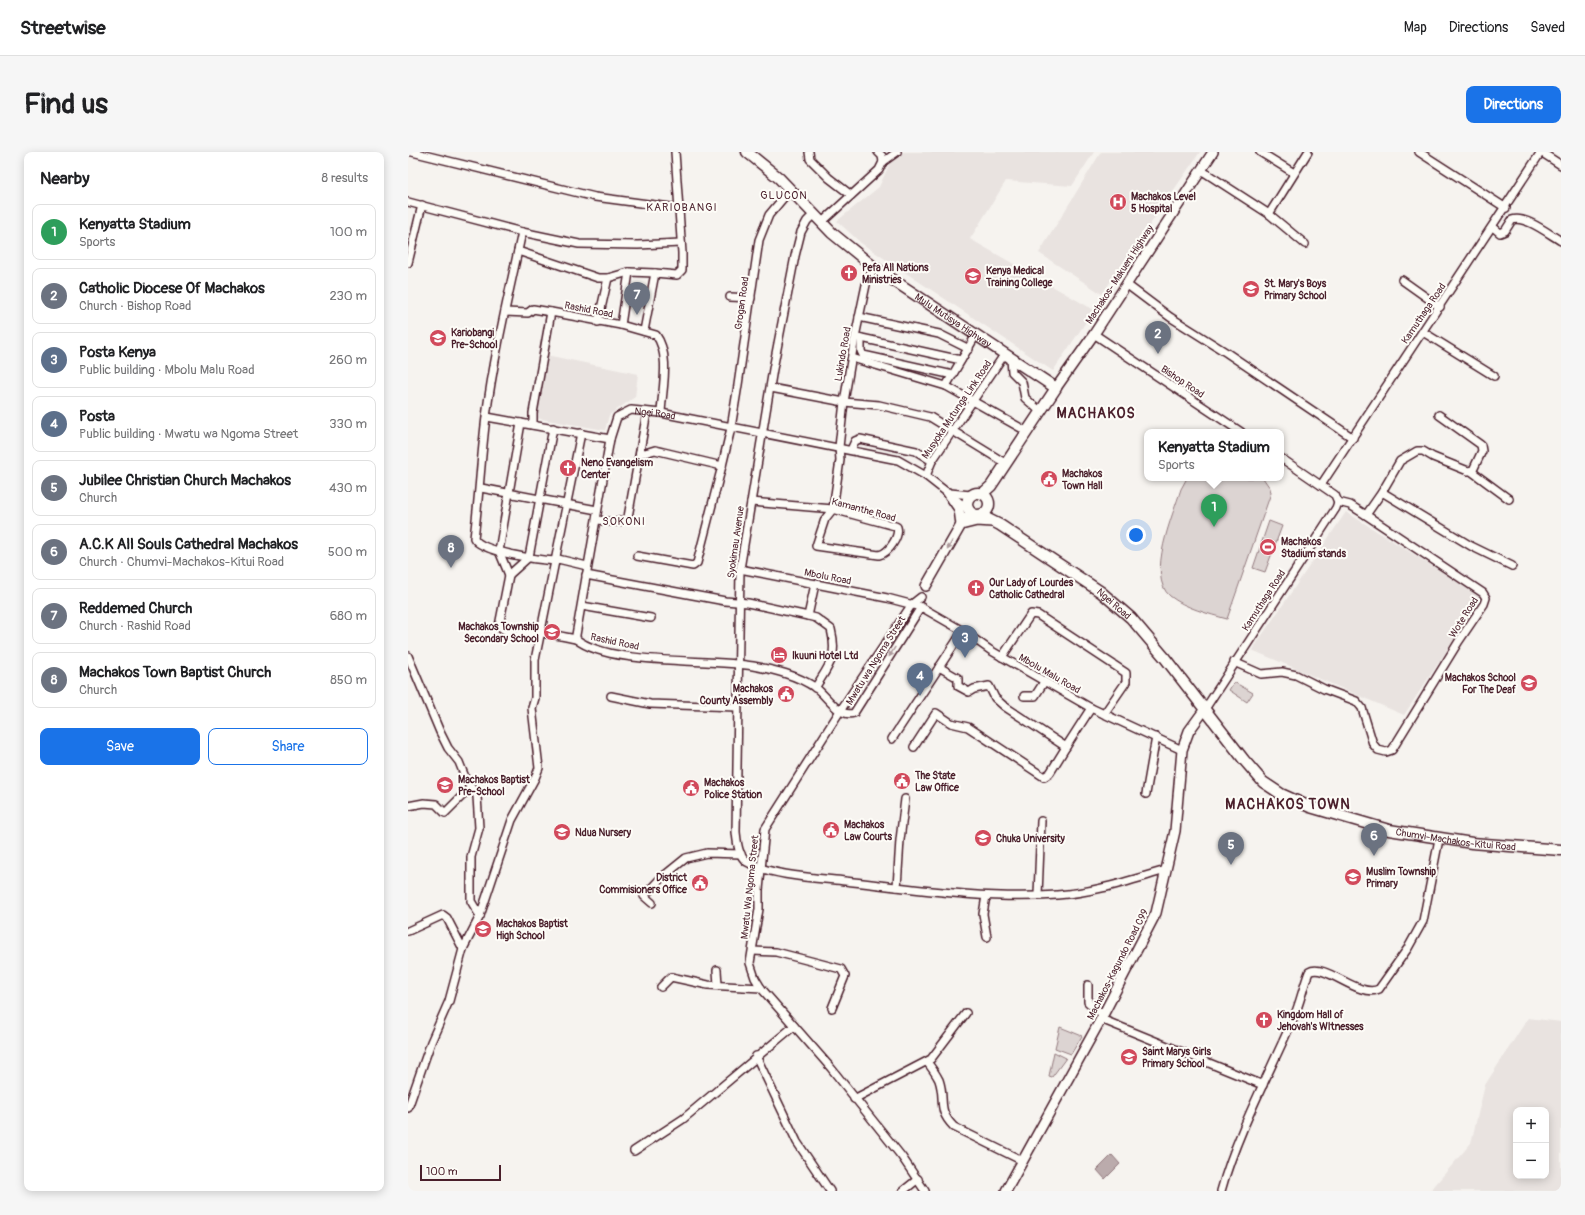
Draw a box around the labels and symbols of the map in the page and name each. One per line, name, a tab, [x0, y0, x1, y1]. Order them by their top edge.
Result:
district label: GLUCON	[760, 189, 808, 202]
place label: Machakos Level 5 Hospital	[1131, 191, 1196, 215]
hospital icon: Machakos Level 5 Hospital	[1108, 192, 1128, 212]
district label: KARIOBANGI	[646, 201, 718, 214]
street label: Machakos- Makueni Highway	[1083, 222, 1157, 326]
place label: Pefa All Nations Ministries	[862, 262, 929, 286]
church icon: Pefa All Nations Ministries	[839, 263, 859, 283]
place label: Kenya Medical Training College	[985, 265, 1054, 289]
school or university icon: Kenya Medical Training College	[963, 266, 983, 286]
street label: Grogan Road	[732, 276, 752, 330]
place label: St. Mary's Boys Primary School	[1264, 278, 1327, 302]
school or university icon: St. Mary's Boys Primary School	[1241, 279, 1261, 299]
street label: Kamuthaga Road	[1399, 281, 1449, 346]
pin: 7	[624, 282, 650, 315]
street label: Mulu Mutisya Highway	[912, 291, 994, 351]
street label: Rashid Road	[563, 299, 614, 321]
pin: 2	[1145, 321, 1171, 354]
street label: Lukindo Road	[832, 326, 854, 382]
place label: Kariobangi Pre-School	[451, 327, 498, 351]
school or university icon: Kariobangi Pre-School	[428, 328, 448, 348]
street label: Musyoka Mutunga Link Road	[919, 358, 994, 461]
street label: Bishop Road	[1158, 363, 1206, 401]
street label: Ngei Road	[634, 405, 677, 423]
district label: MACHAKOS	[1056, 405, 1136, 422]
place label: Neno Evangelism Center	[581, 457, 653, 481]
church icon: Neno Evangelism Center	[558, 458, 578, 478]
place label: Machakos Town Hall	[1061, 468, 1103, 492]
public building icon: Machakos Town Hall	[1039, 469, 1059, 489]
pin: 1	[1201, 494, 1227, 527]
street label: Kamanthe Road	[830, 496, 897, 524]
street label: Syokimau Avenue	[725, 505, 747, 579]
district label: SOKONI	[602, 515, 646, 528]
your location	[1126, 525, 1146, 545]
pin: 8	[438, 535, 464, 568]
place label: Machakos Stadium stands	[1281, 536, 1346, 560]
sports icon: Machakos Stadium stands	[1258, 537, 1278, 557]
one-way arrow	[946, 539, 953, 551]
street label: Mbolu Road	[803, 567, 852, 587]
street label: Kamuthaga Road	[1240, 568, 1288, 633]
place label: Our Lady of Lourdes Catholic Cathedral	[989, 577, 1074, 601]
church icon: Our Lady of Lourdes Catholic Cathedral	[966, 578, 986, 598]
street label: Ngei Road	[1094, 586, 1133, 622]
street label: Wote Road	[1447, 595, 1481, 640]
street label: Mwatu wa Ngoma Street	[844, 613, 909, 707]
place label: Machakos Township Secondary School	[458, 621, 539, 645]
school or university icon: Machakos Township Secondary School	[542, 622, 562, 642]
pin: 3	[952, 625, 978, 658]
street label: Rashid Road	[589, 631, 640, 653]
hotel icon: Ikuuni Hotel Ltd	[769, 645, 789, 665]
one-way arrow	[889, 646, 896, 658]
place label: Ikuuni Hotel Ltd	[792, 650, 859, 662]
street label: Mbolu Malu Road	[1017, 651, 1083, 696]
pin: 4	[907, 663, 933, 696]
place label: Machakos School For The Deaf	[1445, 672, 1517, 696]
school or university icon: Machakos School For The Deaf	[1519, 673, 1539, 693]
place label: Machakos County Assembly	[700, 683, 774, 707]
public building icon: Machakos County Assembly	[776, 684, 796, 704]
place label: The State Law Office	[914, 770, 960, 794]
public building icon: The State Law Office	[892, 771, 912, 791]
place label: Machakos Baptist Pre-School	[458, 774, 531, 798]
school or university icon: Machakos Baptist Pre-School	[435, 775, 455, 795]
place label: Machakos Police Station	[704, 777, 763, 801]
public building icon: Machakos Police Station	[681, 778, 701, 798]
district label: MACHAKOS TOWN	[1225, 796, 1351, 813]
place label: Machakos Law Courts	[844, 819, 892, 843]
public building icon: Machakos Law Courts	[821, 820, 841, 840]
school or university icon: Ndua Nursery	[552, 822, 572, 842]
pin: 6	[1361, 823, 1387, 856]
street label: Chumvi-Machakos-Kitui Road	[1395, 826, 1516, 853]
place label: Ndua Nursery	[575, 827, 632, 839]
school or university icon: Chuka University	[973, 828, 993, 848]
pin: 5	[1218, 832, 1244, 865]
place label: Chuka University	[996, 833, 1066, 845]
street label: Mwatu Wa Ngoma Street	[739, 834, 762, 940]
place label: Muslim Township Primary	[1366, 866, 1436, 890]
school or university icon: Muslim Township Primary	[1343, 867, 1363, 887]
place label: District Commisioners Office	[599, 872, 688, 896]
public building icon: District Commisioners Office	[690, 873, 710, 893]
street label: Machakos-Kagundo Road C99	[1085, 907, 1151, 1022]
place label: Machakos Baptist High School	[496, 918, 569, 942]
school or university icon: Machakos Baptist High School	[473, 919, 493, 939]
place label: Kingdom Hall of Jehovah's WItnesses	[1277, 1009, 1364, 1033]
church icon: Kingdom Hall of Jehovah's WItnesses	[1254, 1010, 1274, 1030]
place label: Saint Marys Girls Primary School	[1142, 1046, 1212, 1070]
school or university icon: Saint Marys Girls Primary School	[1119, 1047, 1139, 1067]
scale bar	[420, 1163, 501, 1182]

